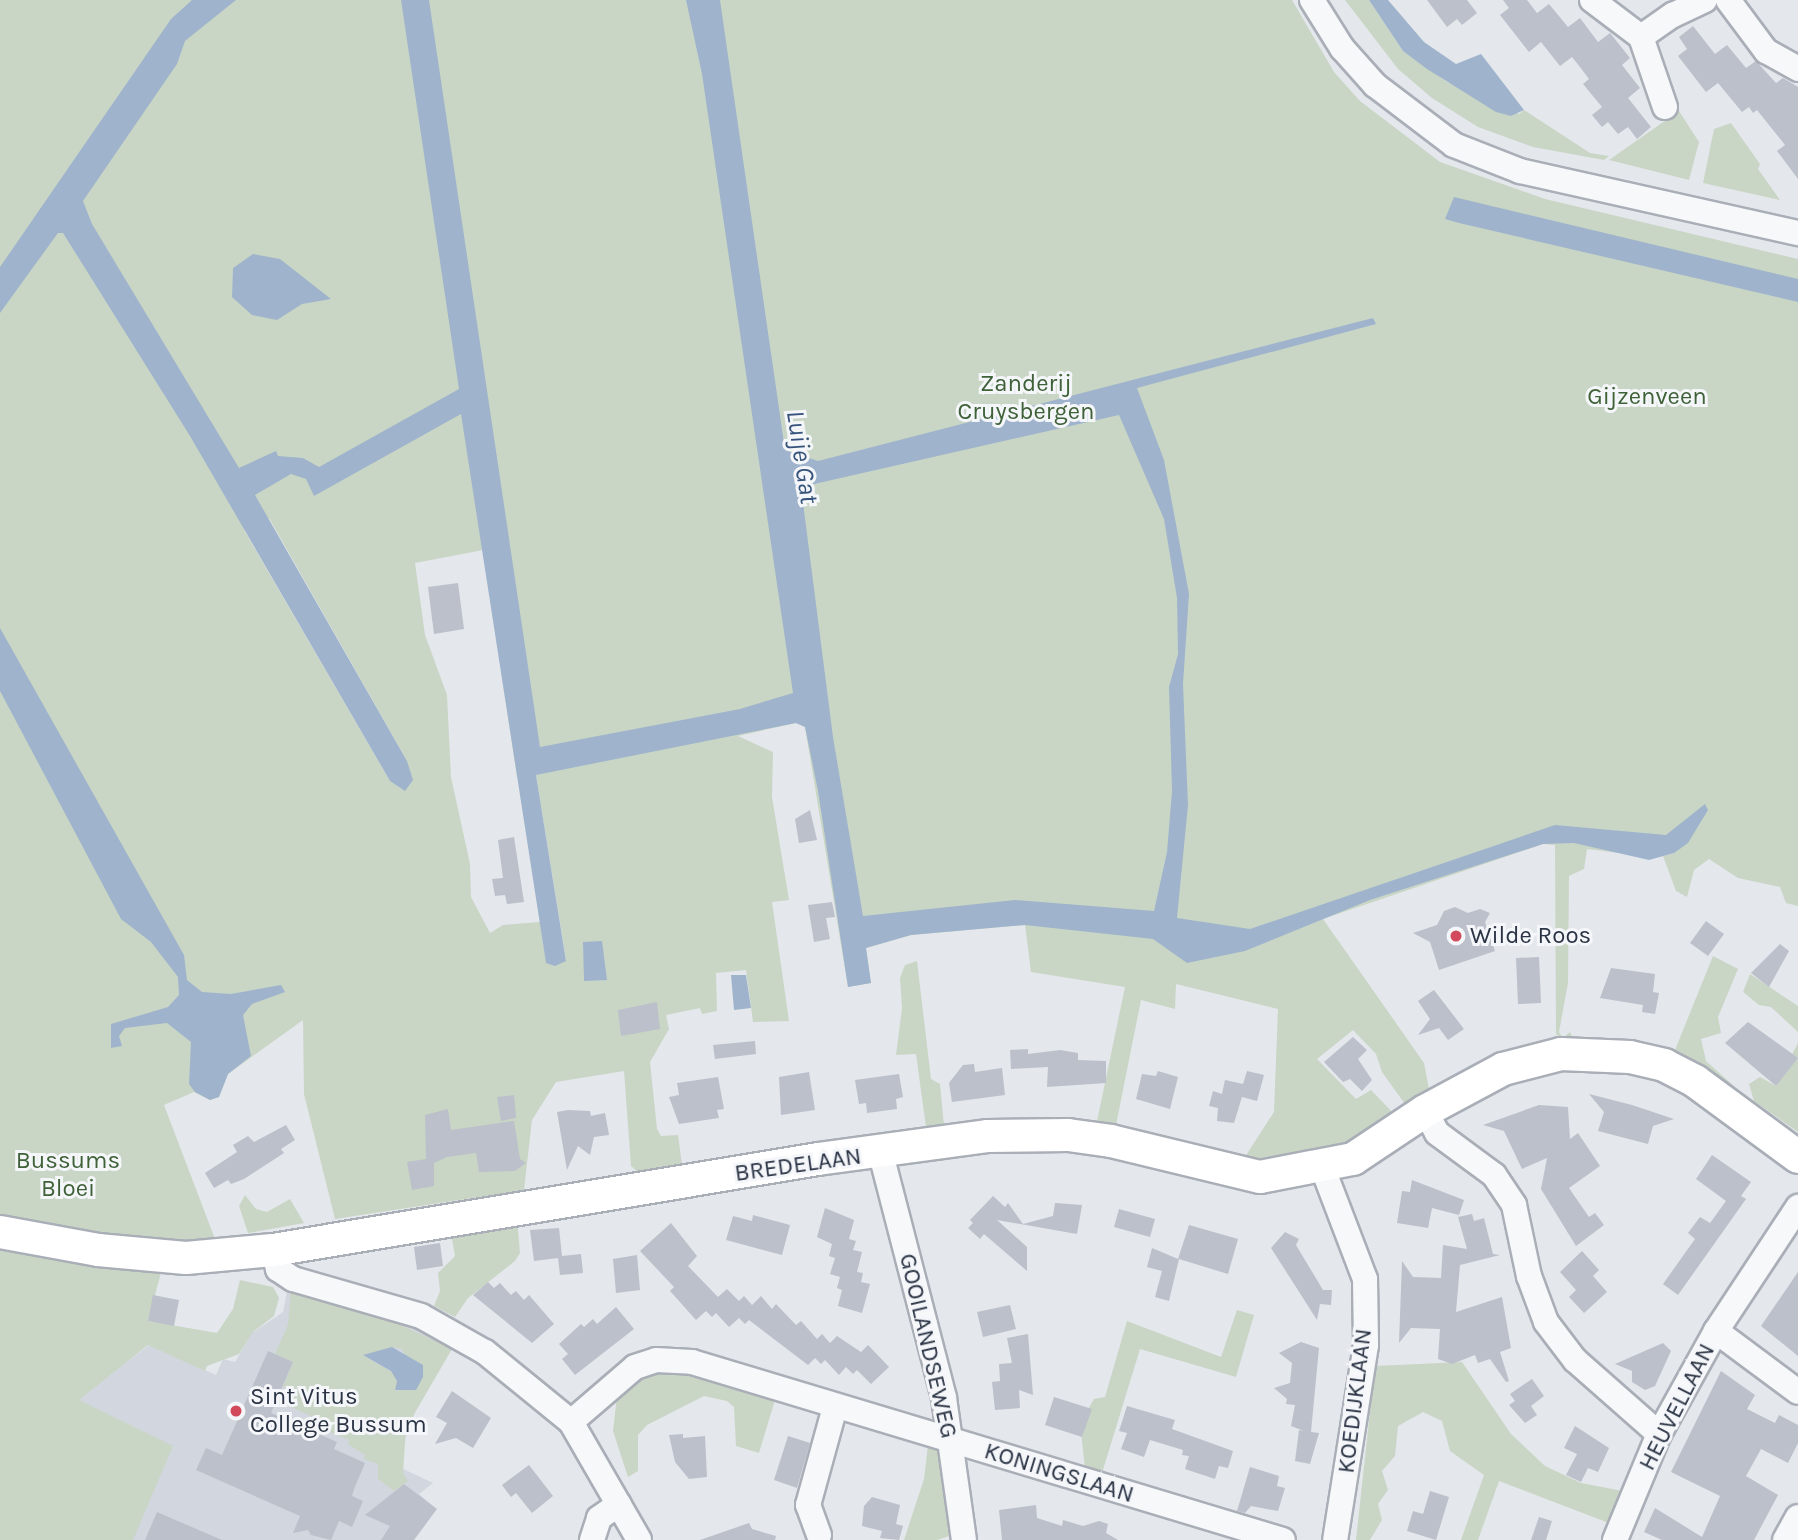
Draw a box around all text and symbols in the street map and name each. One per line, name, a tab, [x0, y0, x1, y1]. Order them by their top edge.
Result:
park label: Zanderij Cruysbergen	[958, 370, 1094, 426]
park label: Gijzenveen	[1587, 383, 1707, 411]
water label: Luije Gat	[779, 408, 825, 506]
place label: Wilde Roos	[1470, 922, 1591, 950]
marker: Wilde Roos	[1448, 928, 1464, 944]
street label: BREDELAAN	[733, 1142, 863, 1188]
park label: Bussums Bloei	[16, 1147, 120, 1203]
street label: GOOILANDSEWEG	[893, 1251, 963, 1441]
street label: KOEDIJKLAAN	[1332, 1327, 1378, 1475]
street label: HEUVELLAAN	[1633, 1339, 1721, 1475]
place label: Sint Vitus College Bussum	[250, 1383, 427, 1439]
marker: Sint Vitus College Bussum	[228, 1403, 244, 1419]
street label: KONINGSLAAN	[981, 1437, 1137, 1509]

